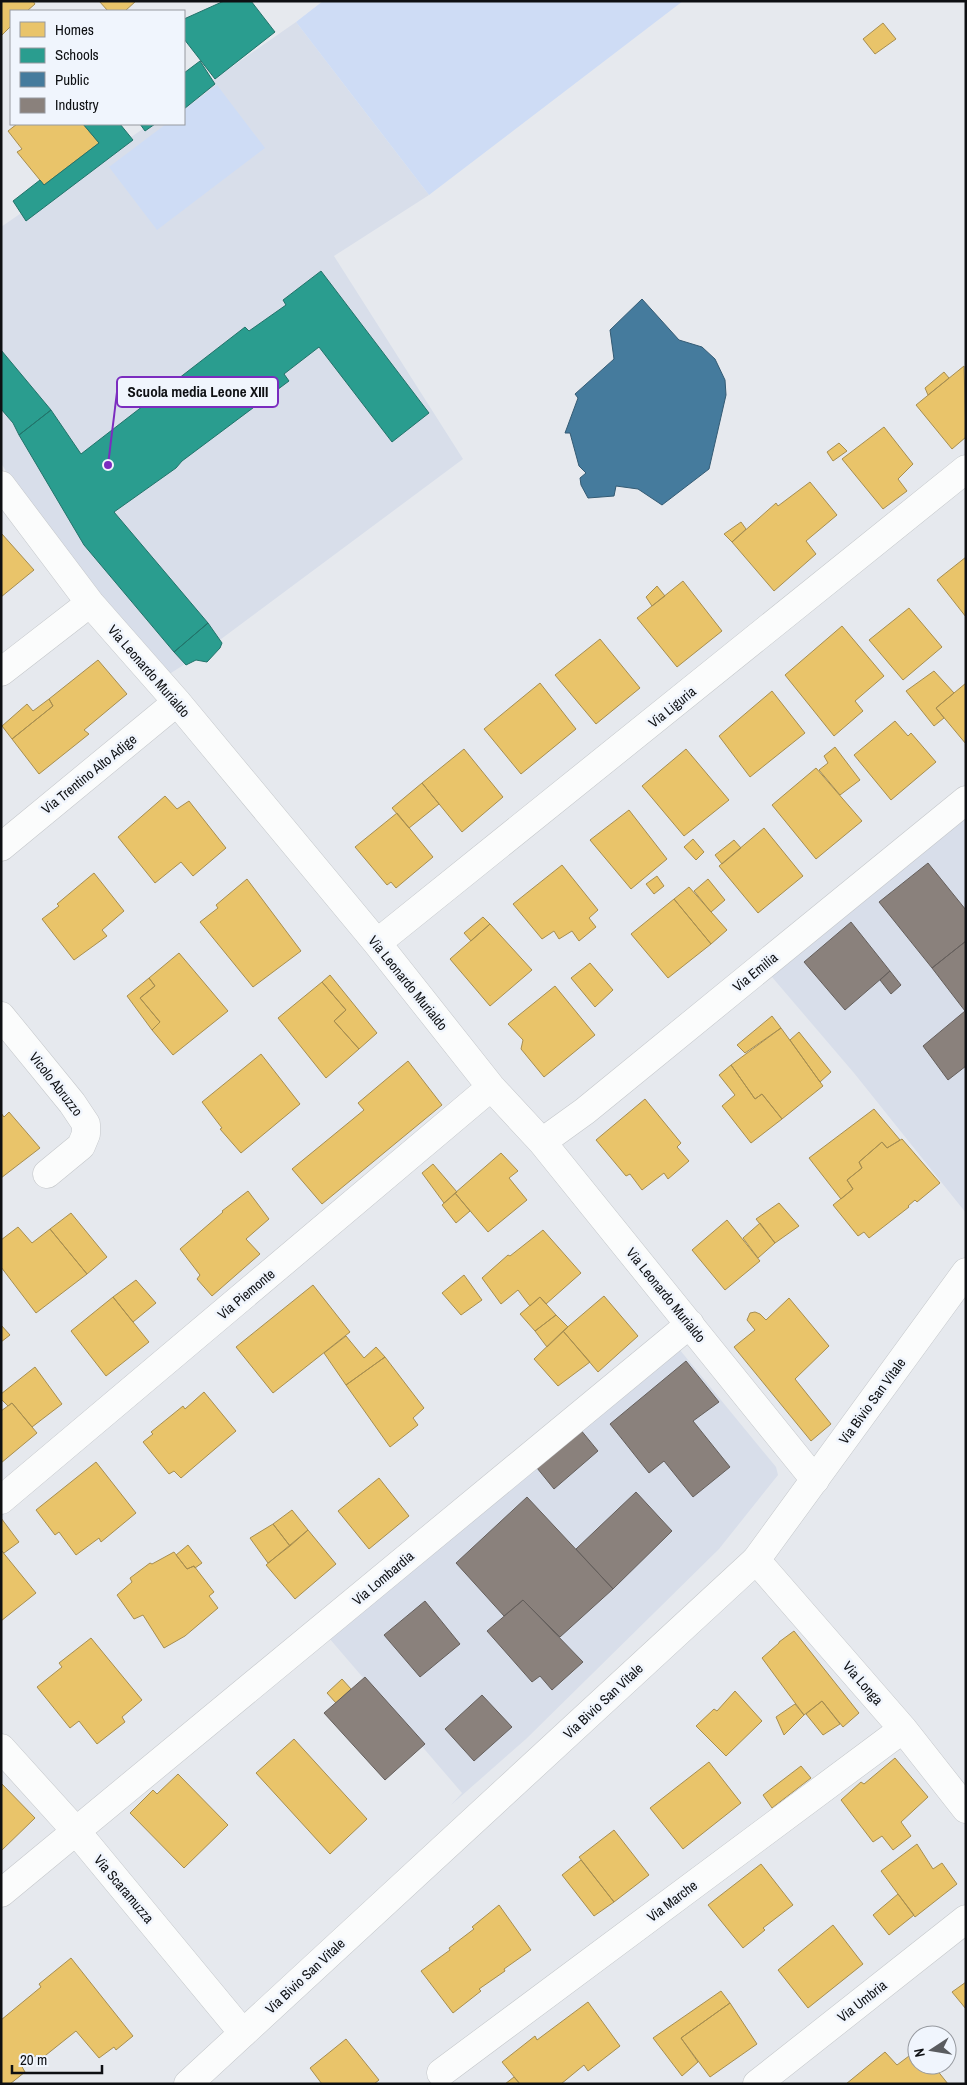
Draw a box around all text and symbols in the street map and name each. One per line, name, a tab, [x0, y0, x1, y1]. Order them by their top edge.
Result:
legend	[10, 10, 185, 125]
text: Homes	[55, 19, 94, 40]
text: Schools	[55, 44, 99, 65]
text: Public	[55, 69, 89, 90]
text: Industry	[55, 94, 100, 115]
callout: Scuola media Leone XIII	[117, 377, 278, 407]
text: Scuola media Leone XIII	[128, 381, 268, 402]
street label: Via Leonardo Murialdo	[104, 621, 194, 721]
street label: Via Liguria	[645, 682, 700, 732]
street label: Via Trentino Alto Adige	[38, 730, 140, 818]
street label: Via Leonardo Murialdo	[364, 932, 452, 1034]
street label: Via Emilia	[729, 948, 782, 996]
street label: Vicolo Abruzzo	[25, 1048, 87, 1120]
street label: Via Leonardo Murialdo	[622, 1244, 710, 1346]
street label: Via Piemonte	[214, 1265, 278, 1323]
street label: Via Bivio San Vitale	[835, 1354, 909, 1448]
street label: Via Lombardia	[348, 1547, 418, 1609]
street label: Via Longa	[839, 1657, 887, 1709]
street label: Via Bivio San Vitale	[559, 1660, 647, 1742]
street label: Via Scaramuzza	[90, 1851, 158, 1927]
street label: Via Marche	[643, 1876, 701, 1926]
street label: Via Bivio San Vitale	[261, 1935, 349, 2017]
street label: Via Umbria	[834, 1976, 891, 2026]
north arrow	[907, 2025, 957, 2075]
scale bar	[12, 2042, 102, 2074]
text: N	[910, 2047, 929, 2059]
text: 20 m	[20, 2049, 47, 2070]

